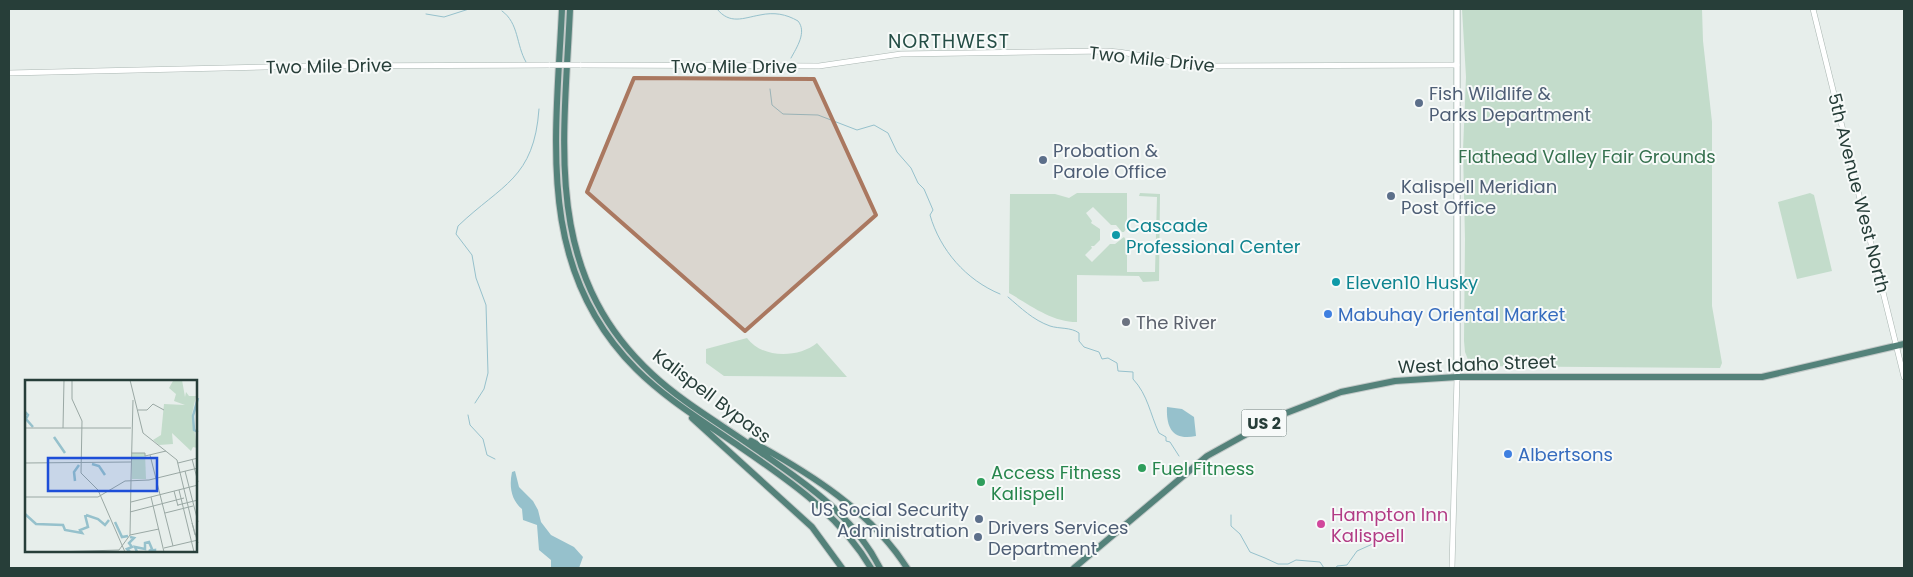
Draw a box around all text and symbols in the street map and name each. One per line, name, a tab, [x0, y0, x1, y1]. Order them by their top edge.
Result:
district label: NORTHWEST	[888, 28, 1010, 55]
street label: Two Mile Drive	[1088, 40, 1216, 78]
street label: Two Mile Drive	[266, 52, 392, 80]
street label: Two Mile Drive	[671, 54, 797, 79]
place label: Fish Wildlife & Parks Department	[1429, 81, 1591, 127]
street label: 5th Avenue West North	[1822, 91, 1896, 295]
marker: Fish Wildlife & Parks Department	[1413, 97, 1425, 109]
place label: Probation & Parole Office	[1053, 138, 1167, 184]
park label: Flathead Valley Fair Grounds	[1458, 144, 1716, 169]
marker: Probation & Parole Office	[1037, 154, 1049, 166]
place label: Kalispell Meridian Post Office	[1401, 174, 1557, 220]
marker: Kalispell Meridian Post Office	[1385, 190, 1397, 202]
place label: Cascade Professional Center	[1126, 213, 1301, 259]
marker: Cascade Professional Center	[1110, 229, 1122, 241]
place label: Eleven10 Husky	[1346, 270, 1478, 295]
marker: Eleven10 Husky	[1330, 276, 1342, 288]
place label: Mabuhay Oriental Market	[1338, 302, 1565, 327]
marker: Mabuhay Oriental Market	[1322, 308, 1334, 320]
place label: The River	[1136, 310, 1217, 335]
marker: The River	[1120, 316, 1132, 328]
street label: Kalispell Bypass	[648, 343, 776, 449]
street label: West Idaho Street	[1397, 349, 1557, 379]
inset map	[25, 380, 198, 552]
road number: US 2	[1242, 409, 1286, 436]
place label: Albertsons	[1518, 442, 1613, 467]
marker: Albertsons	[1502, 448, 1514, 460]
place label: Fuel Fitness	[1152, 456, 1255, 481]
place label: Access Fitness Kalispell	[991, 460, 1121, 506]
marker: Fuel Fitness	[1136, 462, 1148, 474]
marker: Access Fitness Kalispell	[975, 476, 987, 488]
place label: US Social Security Administration	[811, 497, 969, 543]
place label: Hampton Inn Kalispell	[1331, 502, 1448, 548]
marker: US Social Security Administration	[973, 513, 985, 525]
place label: Drivers Services Department	[988, 515, 1129, 561]
marker: Hampton Inn Kalispell	[1315, 518, 1327, 530]
marker: Drivers Services Department	[972, 531, 984, 543]

